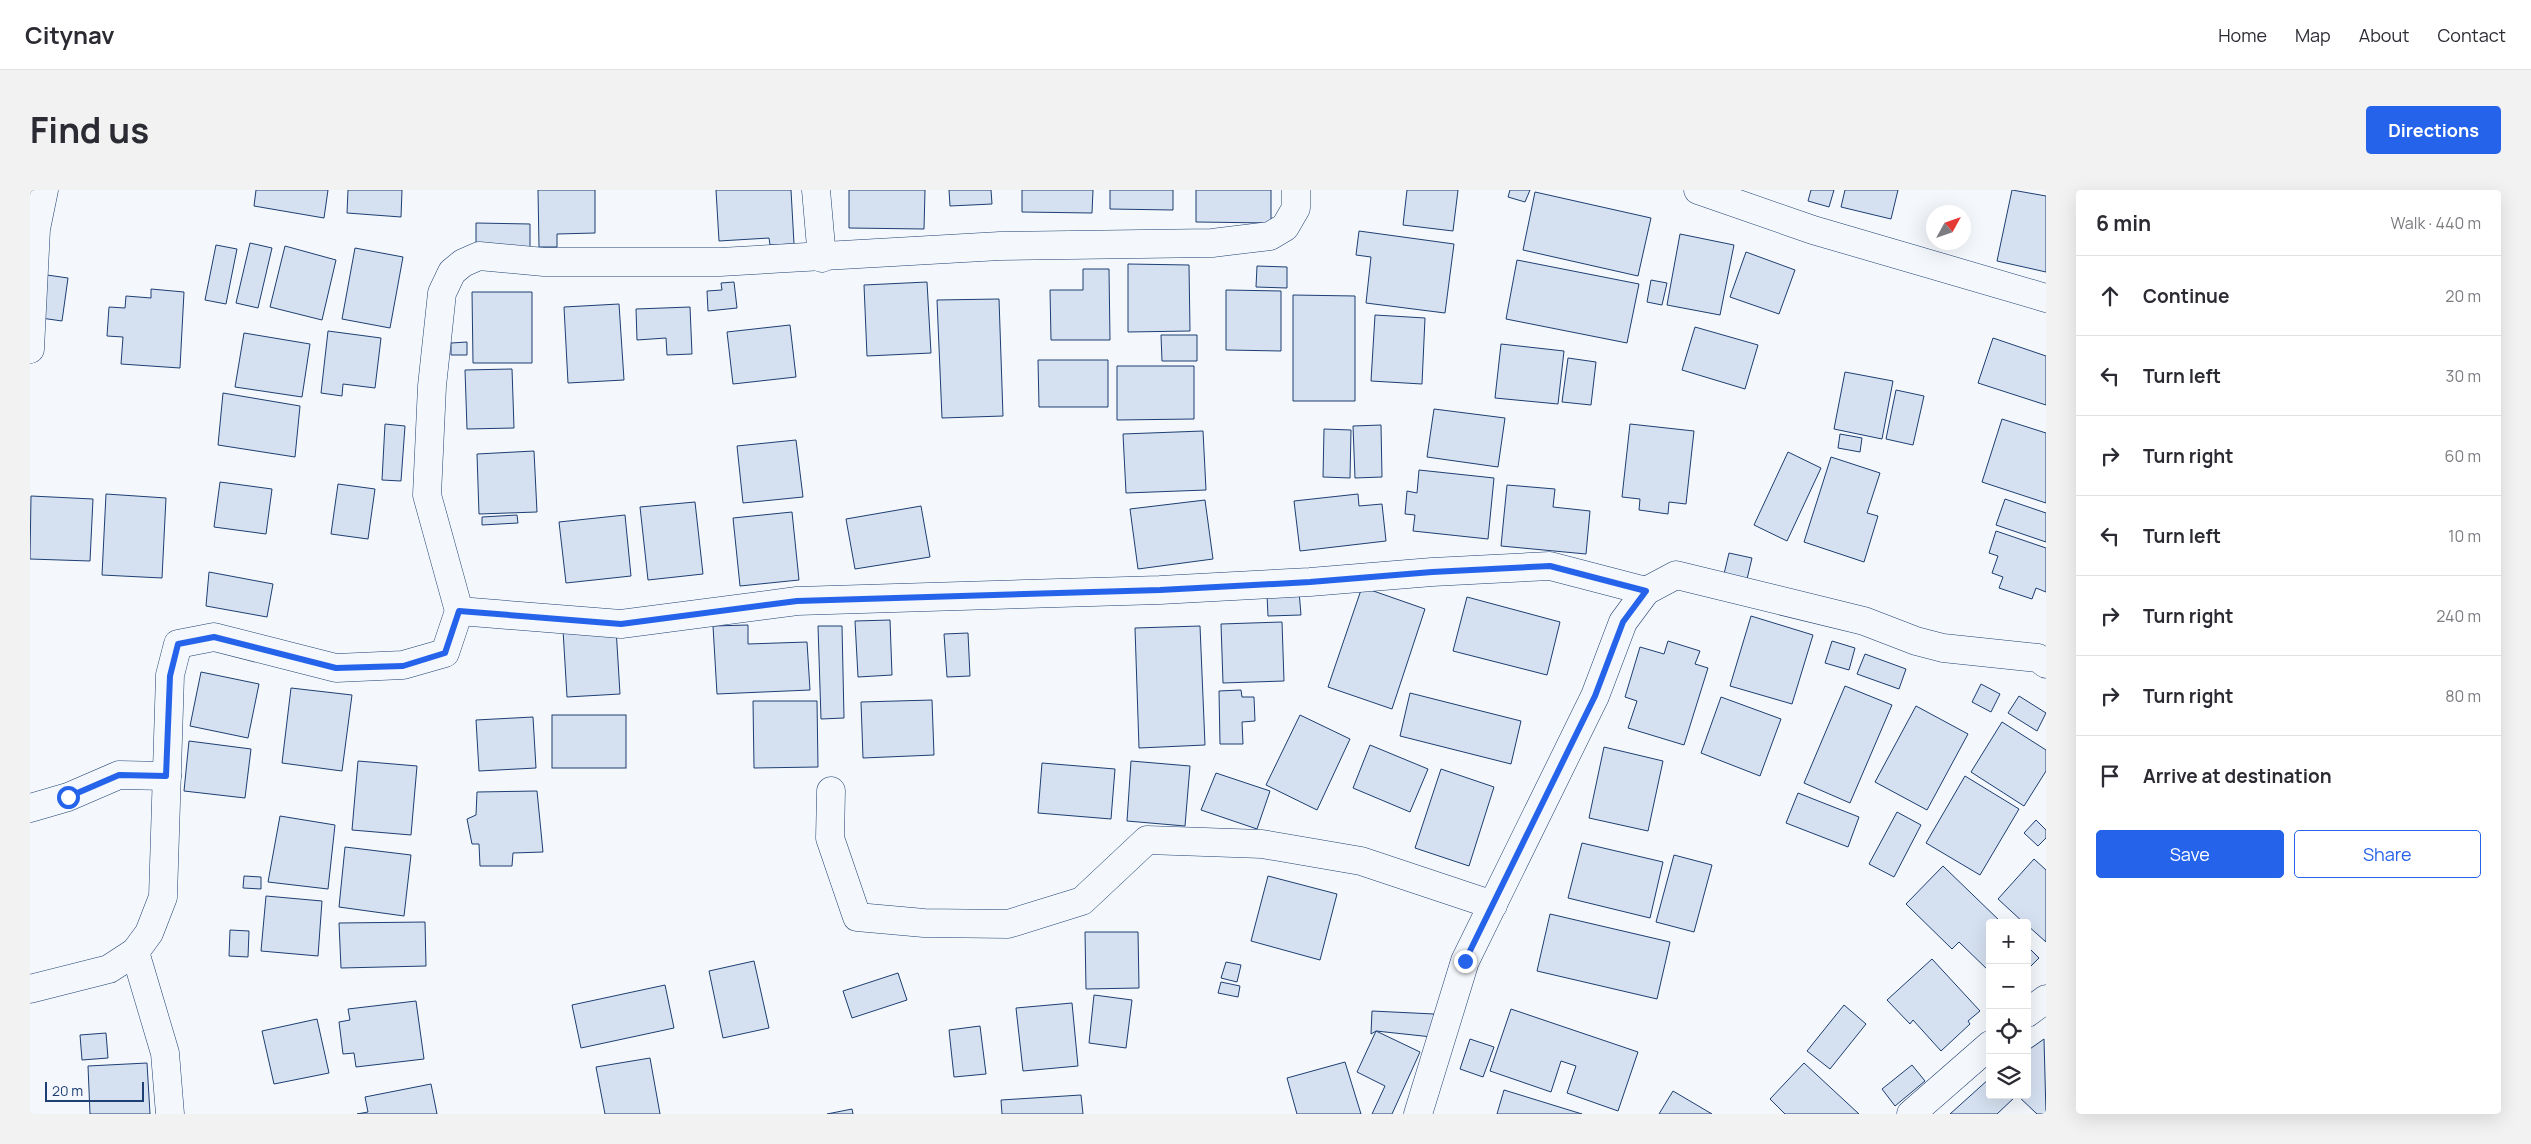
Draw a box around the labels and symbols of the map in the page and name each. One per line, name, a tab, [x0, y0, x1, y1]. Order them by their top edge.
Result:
north arrow	[1926, 205, 1971, 250]
route start	[57, 786, 80, 809]
route end	[1454, 950, 1477, 973]
scale bar	[45, 1079, 144, 1102]

